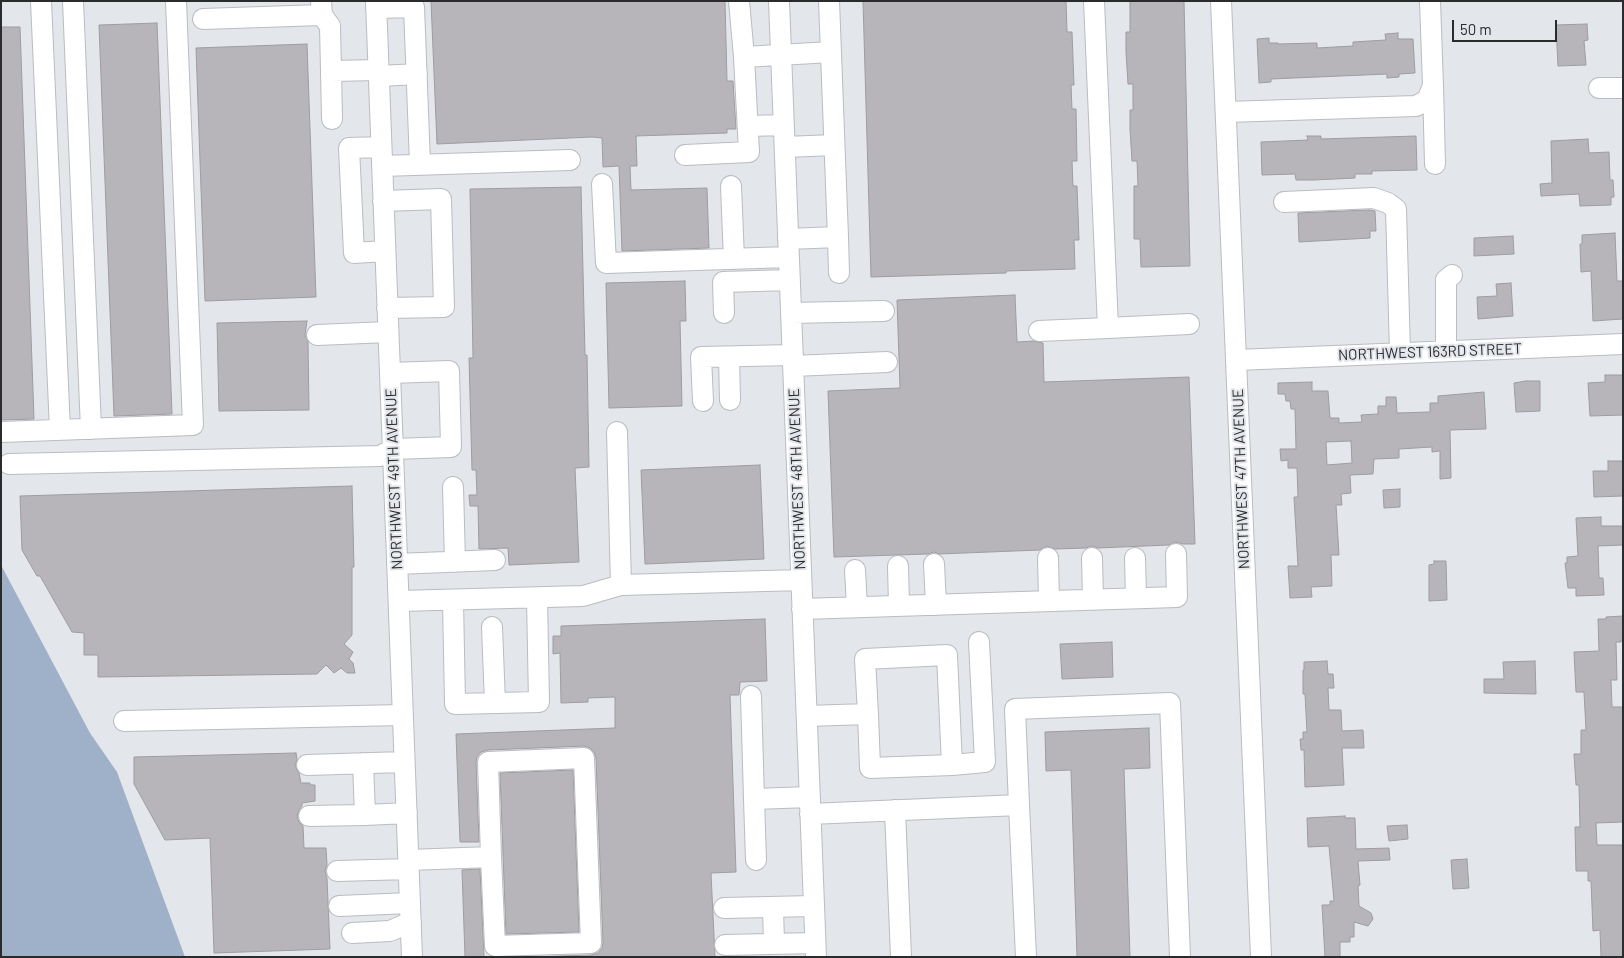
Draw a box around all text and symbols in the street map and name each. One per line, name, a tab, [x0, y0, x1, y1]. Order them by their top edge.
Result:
scale bar	[1454, 10, 1559, 42]
text: 50 m	[1460, 20, 1492, 38]
street label: NORTHWEST 163RD STREET	[1338, 340, 1522, 364]
street label: NORTHWEST 49TH AVENUE	[382, 388, 406, 570]
street label: NORTHWEST 48TH AVENUE	[785, 388, 809, 570]
street label: NORTHWEST 47TH AVENUE	[1229, 389, 1253, 569]

